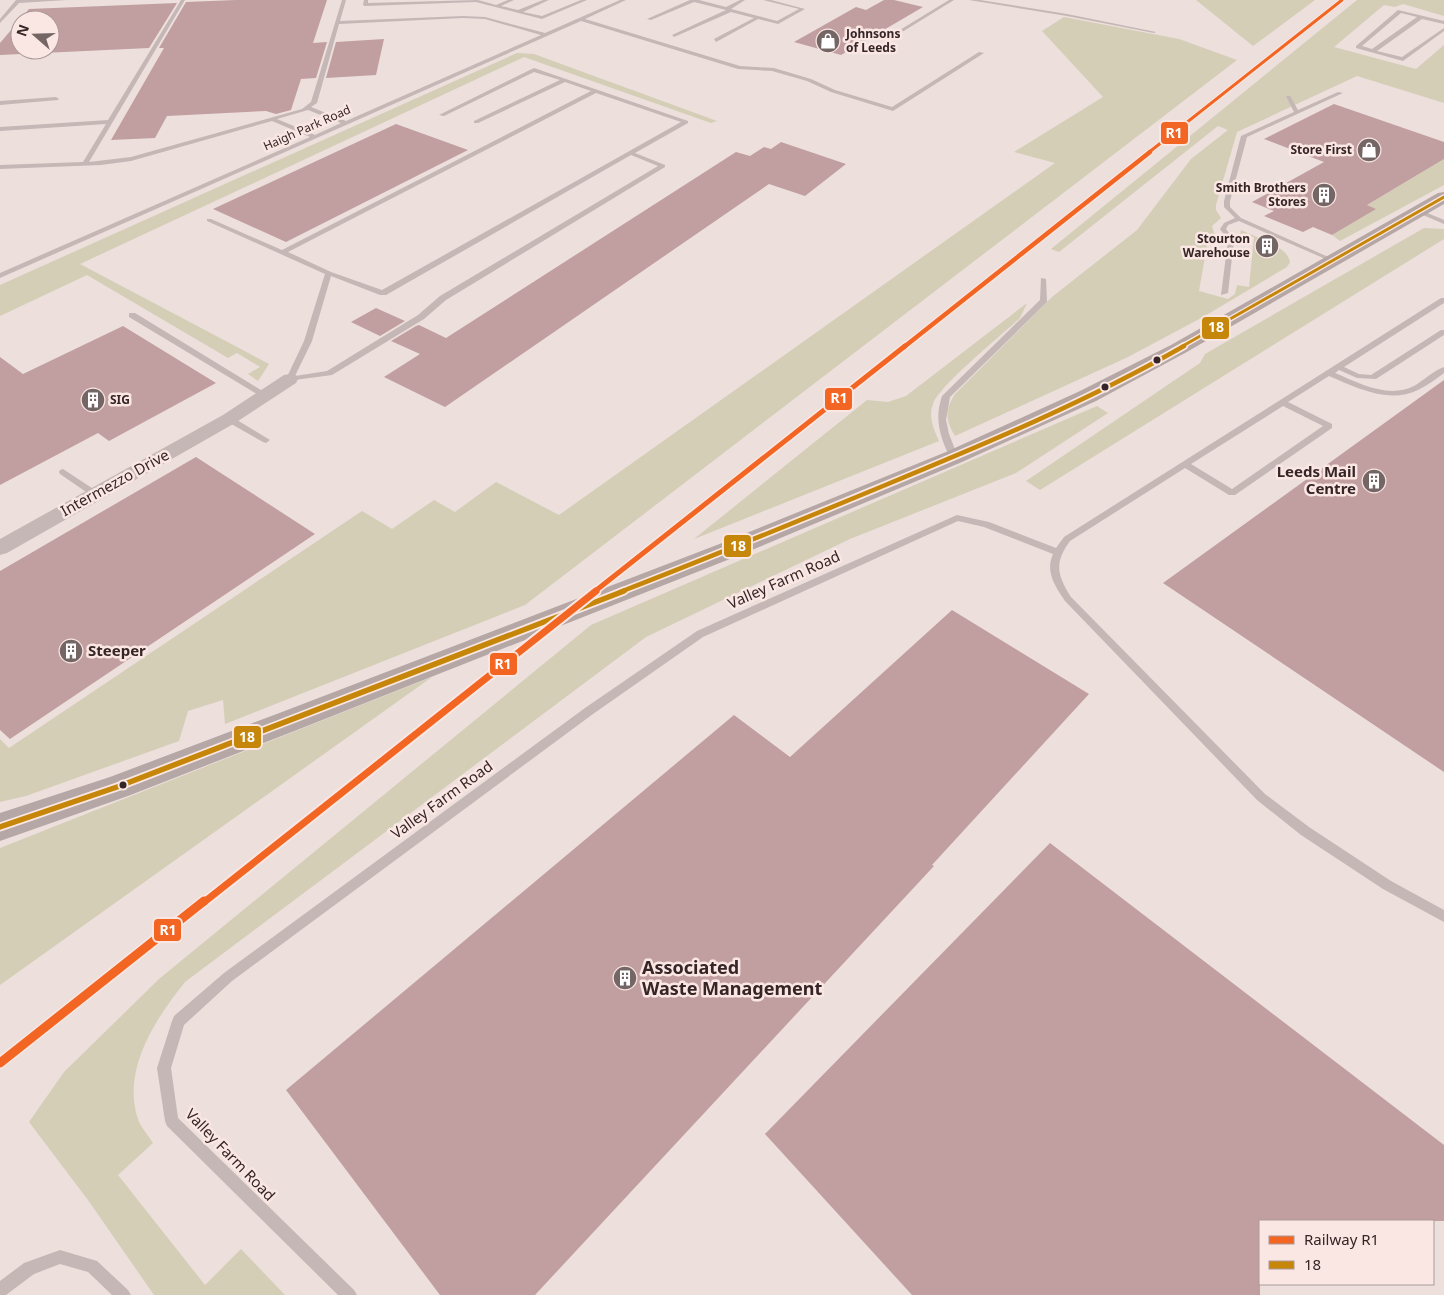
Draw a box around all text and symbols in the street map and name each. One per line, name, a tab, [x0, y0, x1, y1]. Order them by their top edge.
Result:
north arrow	[10, 10, 60, 60]
text: N	[11, 22, 33, 39]
place label: Johnsons of Leeds	[845, 25, 900, 56]
shop icon: Johnsons of Leeds	[815, 28, 841, 54]
street label: Haigh Park Road	[260, 101, 353, 154]
line badge: R1	[1160, 121, 1189, 145]
text: R1	[1165, 123, 1183, 142]
shop icon: Store First	[1356, 137, 1382, 163]
place label: Store First	[1290, 141, 1352, 158]
place label: Smith Brothers Stores	[1216, 179, 1306, 210]
building icon: Smith Brothers Stores	[1311, 182, 1337, 208]
place label: Stourton Warehouse	[1183, 230, 1250, 261]
building icon: Stourton Warehouse	[1254, 233, 1280, 259]
line badge: 18	[1201, 316, 1230, 340]
text: 18	[1208, 317, 1224, 336]
unlabelled marker	[1152, 355, 1162, 365]
unlabelled marker	[1100, 382, 1110, 392]
building icon: SIG	[80, 387, 106, 413]
line badge: R1	[824, 387, 853, 411]
text: R1	[830, 388, 848, 407]
place label: SIG	[110, 391, 130, 408]
street label: Intermezzo Drive	[57, 444, 172, 520]
place label: Leeds Mail Centre	[1277, 461, 1356, 498]
building icon: Leeds Mail Centre	[1361, 468, 1387, 494]
line badge: 18	[723, 534, 752, 558]
text: 18	[730, 536, 746, 555]
street label: Valley Farm Road	[724, 545, 843, 613]
building icon: Steeper	[58, 638, 84, 664]
place label: Steeper	[88, 640, 146, 660]
line badge: R1	[489, 652, 518, 676]
text: R1	[494, 654, 512, 673]
line badge: 18	[233, 725, 262, 749]
text: 18	[239, 727, 255, 746]
street label: Valley Farm Road	[387, 756, 496, 843]
unlabelled marker	[118, 780, 128, 790]
line badge: R1	[153, 918, 182, 942]
text: R1	[159, 920, 177, 939]
place label: Associated Waste Management	[642, 955, 822, 1000]
building icon: Associated Waste Management	[612, 965, 638, 991]
street label: Valley Farm Road	[182, 1104, 280, 1205]
legend	[1259, 1220, 1434, 1285]
text: Railway R1	[1304, 1229, 1379, 1249]
text: 18	[1304, 1254, 1321, 1274]

